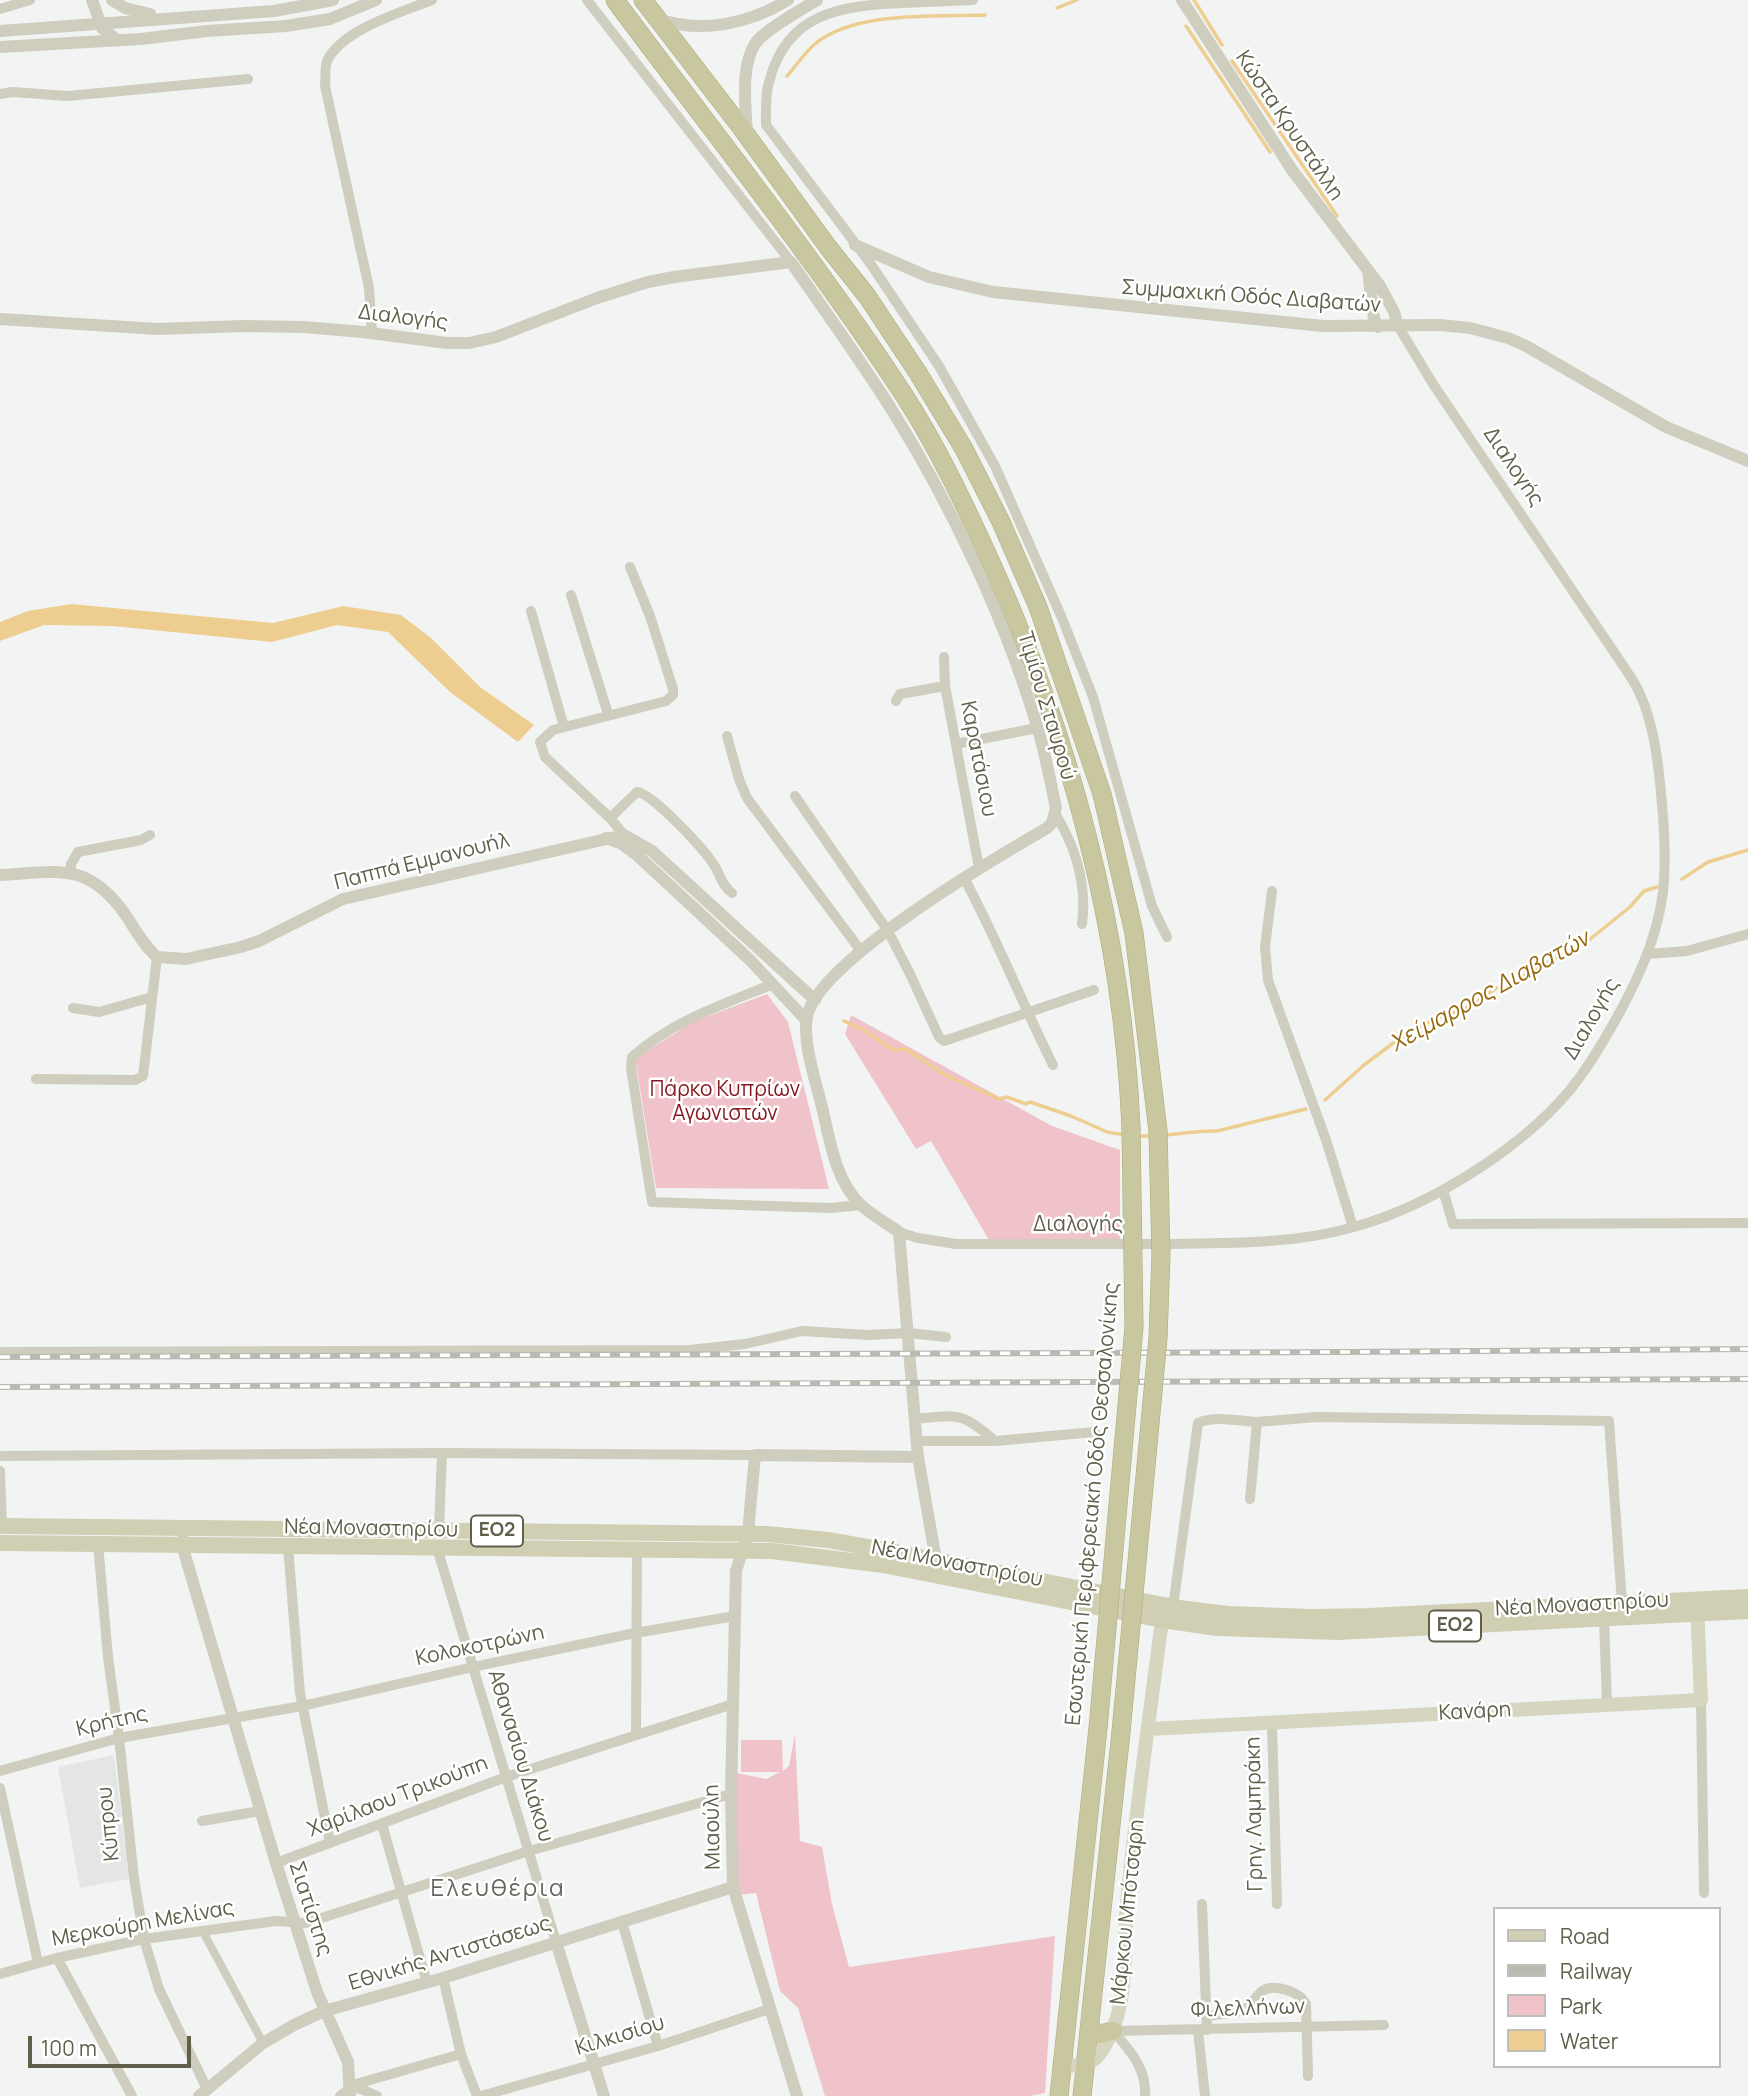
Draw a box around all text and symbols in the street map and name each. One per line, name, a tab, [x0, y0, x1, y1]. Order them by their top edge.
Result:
street label: Κώστα Κρυστάλλη	[1230, 46, 1348, 206]
street label: Συμμαχική Οδός Διαβατών	[1120, 275, 1382, 319]
street label: Διαλογής	[357, 300, 449, 336]
street label: Διαλογής	[1477, 423, 1549, 511]
street label: Τιμίου Σταυρού	[1011, 629, 1081, 783]
street label: Καρατάσιου	[954, 699, 1002, 819]
street label: Παππά Εμμανουήλ	[332, 828, 512, 896]
water label: Χείμαρρος Διαβατών	[1385, 926, 1595, 1058]
street label: Διαλογής	[1559, 974, 1625, 1064]
park label: Πάρκο Κυπρίων Αγωνιστών	[650, 1077, 800, 1127]
street label: Διαλογής	[1033, 1212, 1123, 1238]
street label: Εσωτερική Περιφερειακή Οδός Θεσσαλονίκης	[1061, 1281, 1125, 1727]
street label: Νέα Μοναστηρίου	[284, 1515, 458, 1543]
road number: ΕΟ2	[471, 1516, 523, 1546]
street label: Νέα Μοναστηρίου	[869, 1535, 1045, 1593]
street label: Νέα Μοναστηρίου	[1494, 1588, 1670, 1622]
road number: ΕΟ2	[1429, 1610, 1481, 1642]
street label: Κολοκοτρώνη	[413, 1620, 547, 1672]
street label: Αθανασίου Διάκου	[482, 1667, 558, 1845]
street label: Κανάρη	[1438, 1698, 1512, 1726]
street label: Κρήτης	[74, 1702, 150, 1742]
street label: Γρηγ. Λαμπράκη	[1241, 1736, 1269, 1892]
street label: Χαρίλαου Τρικούπη	[304, 1751, 492, 1843]
street label: Μιαούλη	[700, 1784, 726, 1870]
street label: Κύπρου	[93, 1785, 125, 1863]
street label: Μάρκου Μπότσαρη	[1106, 1818, 1150, 2006]
street label: Σιατίστης	[283, 1858, 337, 1960]
district label: Ελευθέρια	[432, 1875, 564, 1903]
street label: Μερκούρη Μελίνας	[50, 1896, 236, 1952]
legend	[1492, 1907, 1720, 2068]
street label: Εθνικής Αντιστάσεως	[346, 1911, 554, 1997]
text: Road	[1560, 1922, 1610, 1950]
text: Railway	[1560, 1957, 1632, 1985]
text: Park	[1560, 1992, 1602, 2020]
street label: Φιλελλήνων	[1190, 1994, 1306, 2024]
street label: Κιλκισίου	[572, 2011, 668, 2061]
scale bar	[32, 2022, 194, 2066]
text: Water	[1560, 2027, 1618, 2055]
text: 100 m	[41, 2034, 97, 2062]

